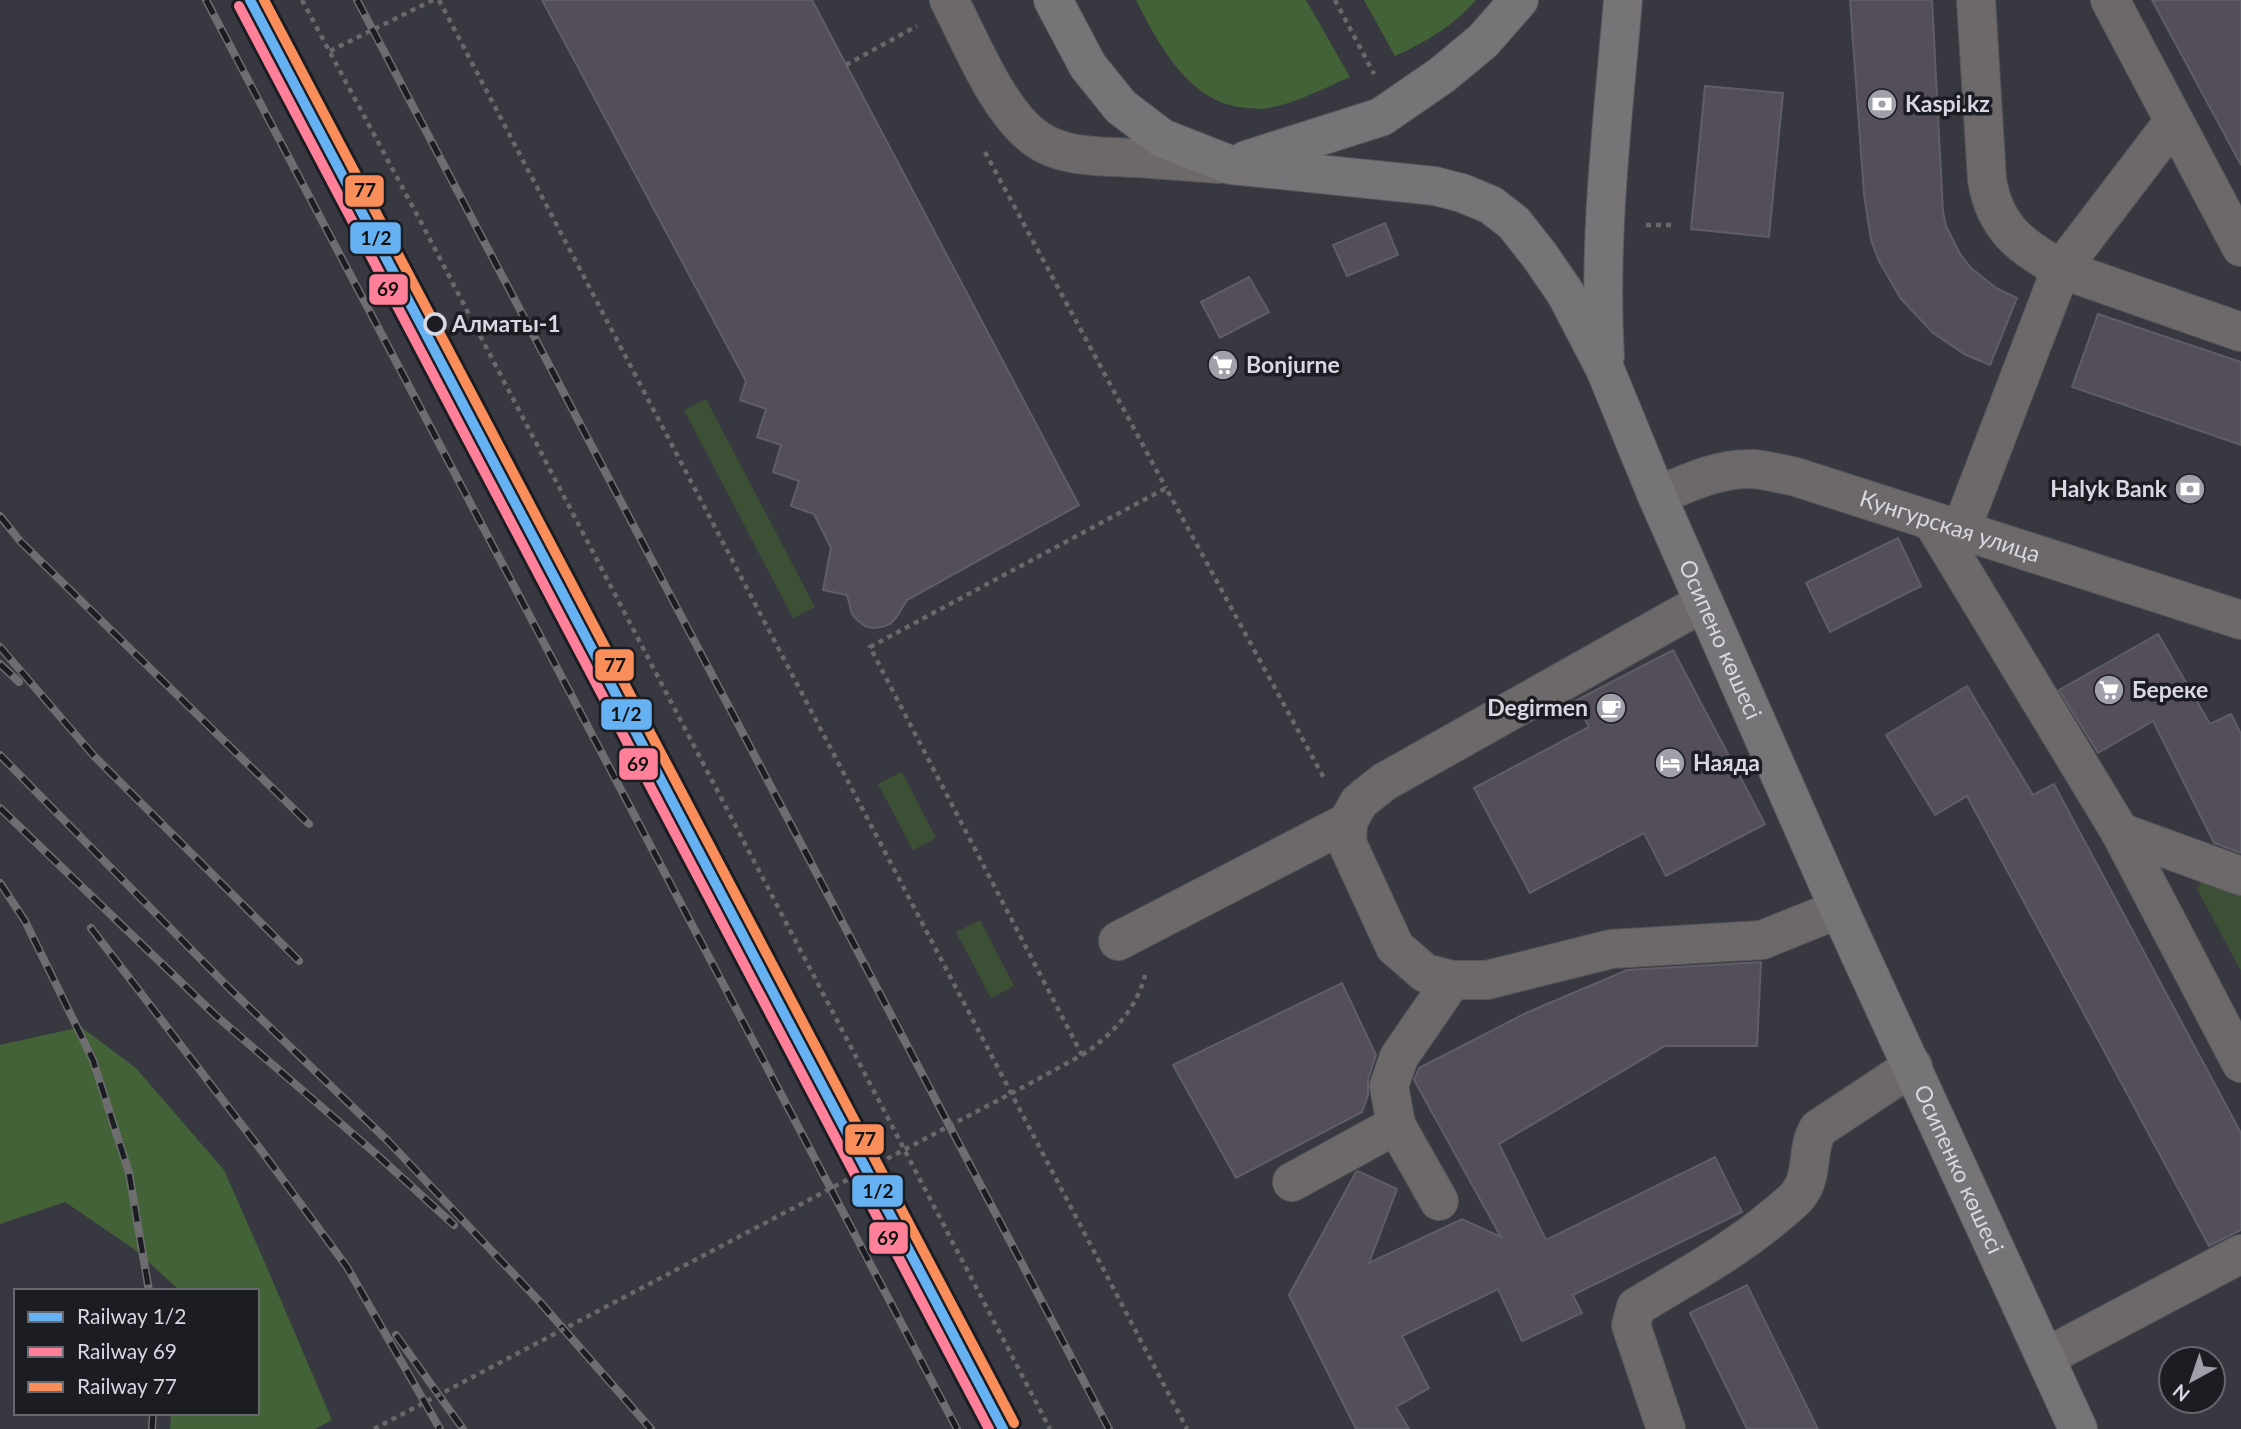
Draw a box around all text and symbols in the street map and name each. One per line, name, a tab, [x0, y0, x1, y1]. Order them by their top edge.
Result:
bank icon: Kaspi.kz	[1865, 87, 1899, 121]
place label: Kaspi.kz	[1905, 89, 1990, 117]
line badge: 77	[344, 174, 385, 208]
text: 77	[354, 178, 376, 201]
line badge: 1/2	[349, 221, 402, 255]
text: 1/2	[361, 226, 391, 249]
line badge: 69	[368, 273, 409, 306]
text: 69	[377, 277, 399, 300]
place label: Алматы-1	[451, 309, 561, 337]
marker: Алматы-1	[424, 313, 446, 335]
supermarket icon: Bonjurne	[1206, 348, 1240, 382]
place label: Bonjurne	[1246, 350, 1340, 378]
bank icon: Halyk Bank	[2173, 472, 2207, 506]
place label: Halyk Bank	[2050, 474, 2168, 502]
street label: Кунгурская улица	[1857, 483, 2044, 568]
street label: Осипено көшесі	[1674, 555, 1769, 723]
line badge: 77	[594, 648, 635, 682]
text: 77	[604, 653, 626, 676]
supermarket icon: Береке	[2092, 673, 2126, 707]
place label: Береке	[2132, 675, 2208, 703]
cafe icon: Degirmen	[1594, 691, 1628, 725]
place label: Degirmen	[1487, 693, 1588, 721]
line badge: 1/2	[600, 698, 653, 731]
text: 1/2	[611, 702, 641, 725]
hotel icon: Наяда	[1653, 746, 1687, 780]
line badge: 69	[618, 747, 659, 781]
place label: Наяда	[1693, 748, 1760, 776]
text: 69	[627, 752, 649, 775]
street label: Осипенко көшесі	[1909, 1080, 2010, 1258]
line badge: 77	[844, 1123, 885, 1156]
text: 77	[854, 1127, 876, 1150]
line badge: 1/2	[851, 1174, 904, 1208]
text: 1/2	[863, 1179, 893, 1202]
line badge: 69	[868, 1221, 909, 1255]
text: 69	[877, 1226, 899, 1249]
legend	[14, 1289, 259, 1415]
text: Railway 1/2	[77, 1303, 187, 1328]
text: Railway 69	[77, 1338, 177, 1363]
north arrow	[2157, 1345, 2227, 1415]
text: Railway 77	[77, 1373, 177, 1398]
text: N	[2168, 1380, 2194, 1407]

